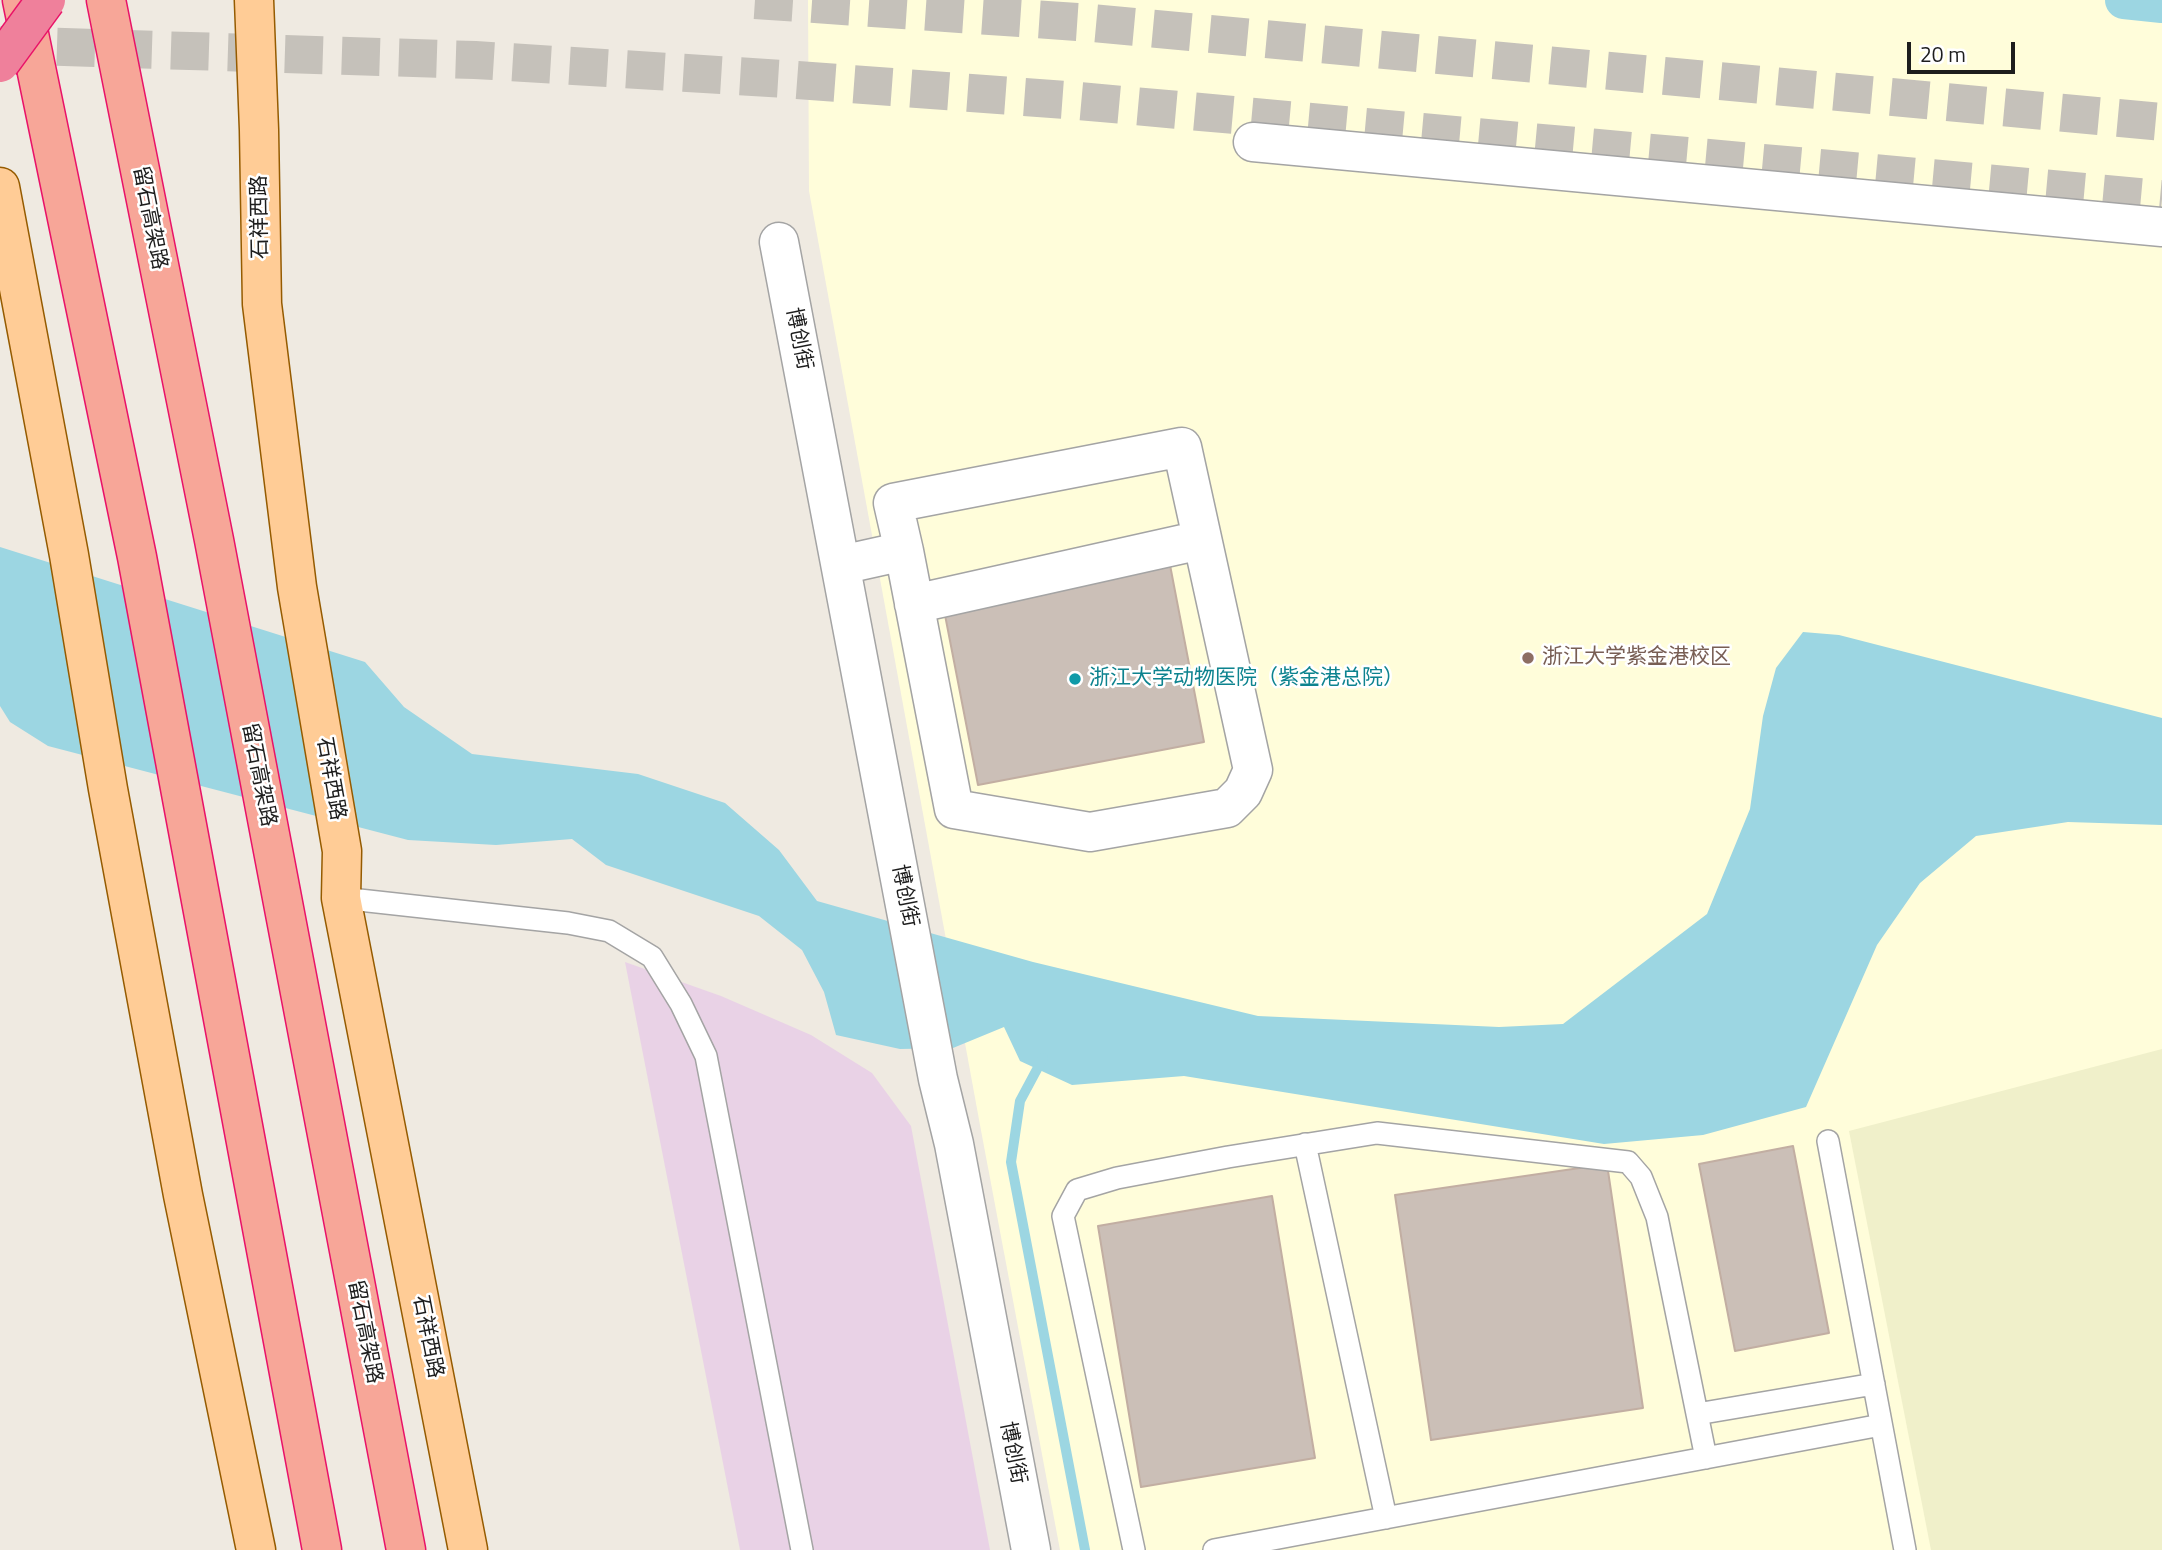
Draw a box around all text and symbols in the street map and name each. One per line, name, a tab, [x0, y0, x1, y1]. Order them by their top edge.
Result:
scale bar	[1910, 28, 2018, 72]
text: 20 m	[1920, 38, 1966, 70]
street label: 留石高架路	[127, 164, 171, 272]
street label: 石祥西路	[248, 175, 274, 259]
street label: 博创街	[780, 306, 816, 372]
place label: 浙江大学紫金港校区	[1542, 645, 1731, 671]
marker: 浙江大学紫金港校区	[1520, 650, 1536, 666]
place label: 浙江大学动物医院（紫金港总院）	[1089, 666, 1404, 692]
marker: 浙江大学动物医院（紫金港总院）	[1067, 671, 1083, 687]
street label: 留石高架路	[236, 721, 280, 829]
street label: 石祥西路	[310, 735, 350, 823]
street label: 博创街	[886, 863, 922, 929]
street label: 留石高架路	[342, 1278, 386, 1386]
street label: 石祥西路	[407, 1293, 447, 1381]
street label: 博创街	[994, 1420, 1030, 1486]

